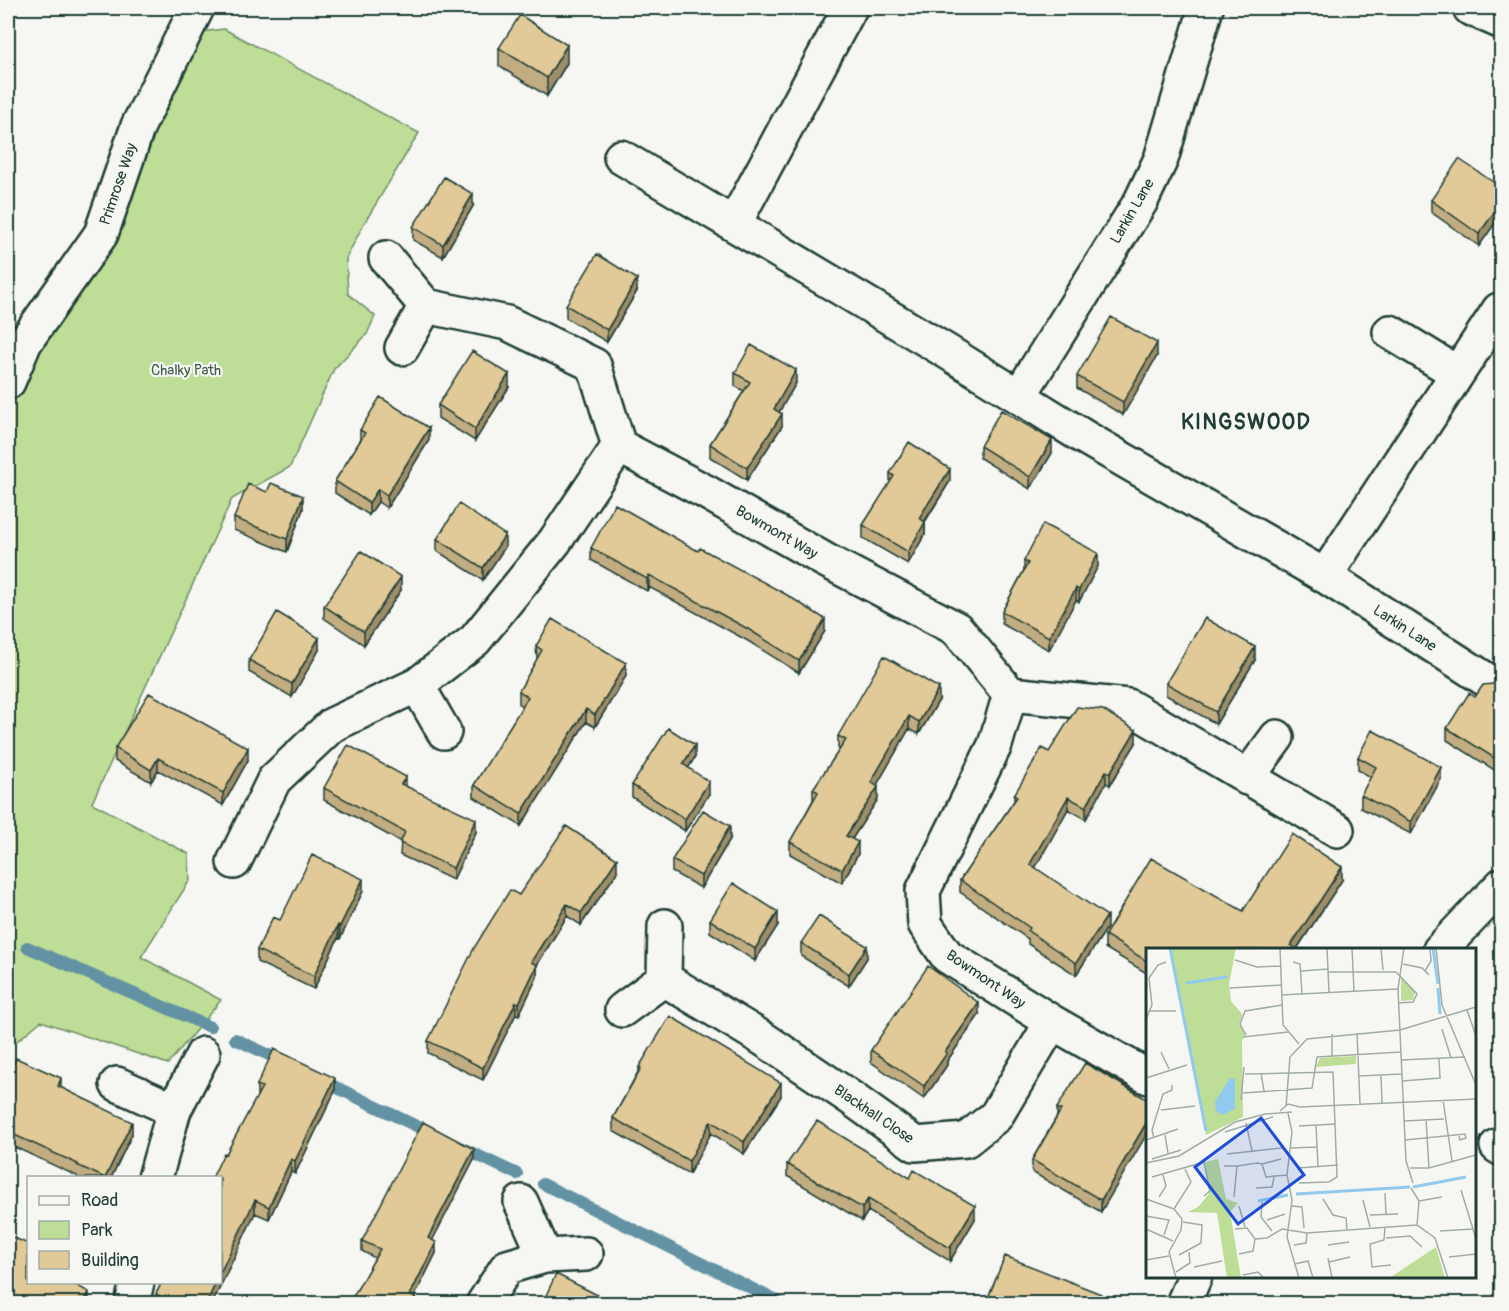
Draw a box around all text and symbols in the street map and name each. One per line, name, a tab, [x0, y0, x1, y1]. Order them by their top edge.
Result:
street label: Primrose Way	[96, 140, 142, 228]
street label: Larkin Lane	[1106, 175, 1159, 247]
park label: Chalky Path	[151, 361, 221, 380]
district label: KINGSWOOD	[1181, 409, 1311, 436]
street label: Bowmont Way	[732, 501, 822, 564]
street label: Larkin Lane	[1369, 601, 1441, 656]
street label: Bowmont Way	[942, 946, 1029, 1013]
inset map	[1146, 948, 1476, 1278]
street label: Blackhall Close	[830, 1081, 918, 1148]
legend	[27, 1176, 222, 1284]
text: Road	[81, 1189, 118, 1212]
text: Park	[81, 1219, 113, 1242]
text: Building	[81, 1249, 139, 1272]

